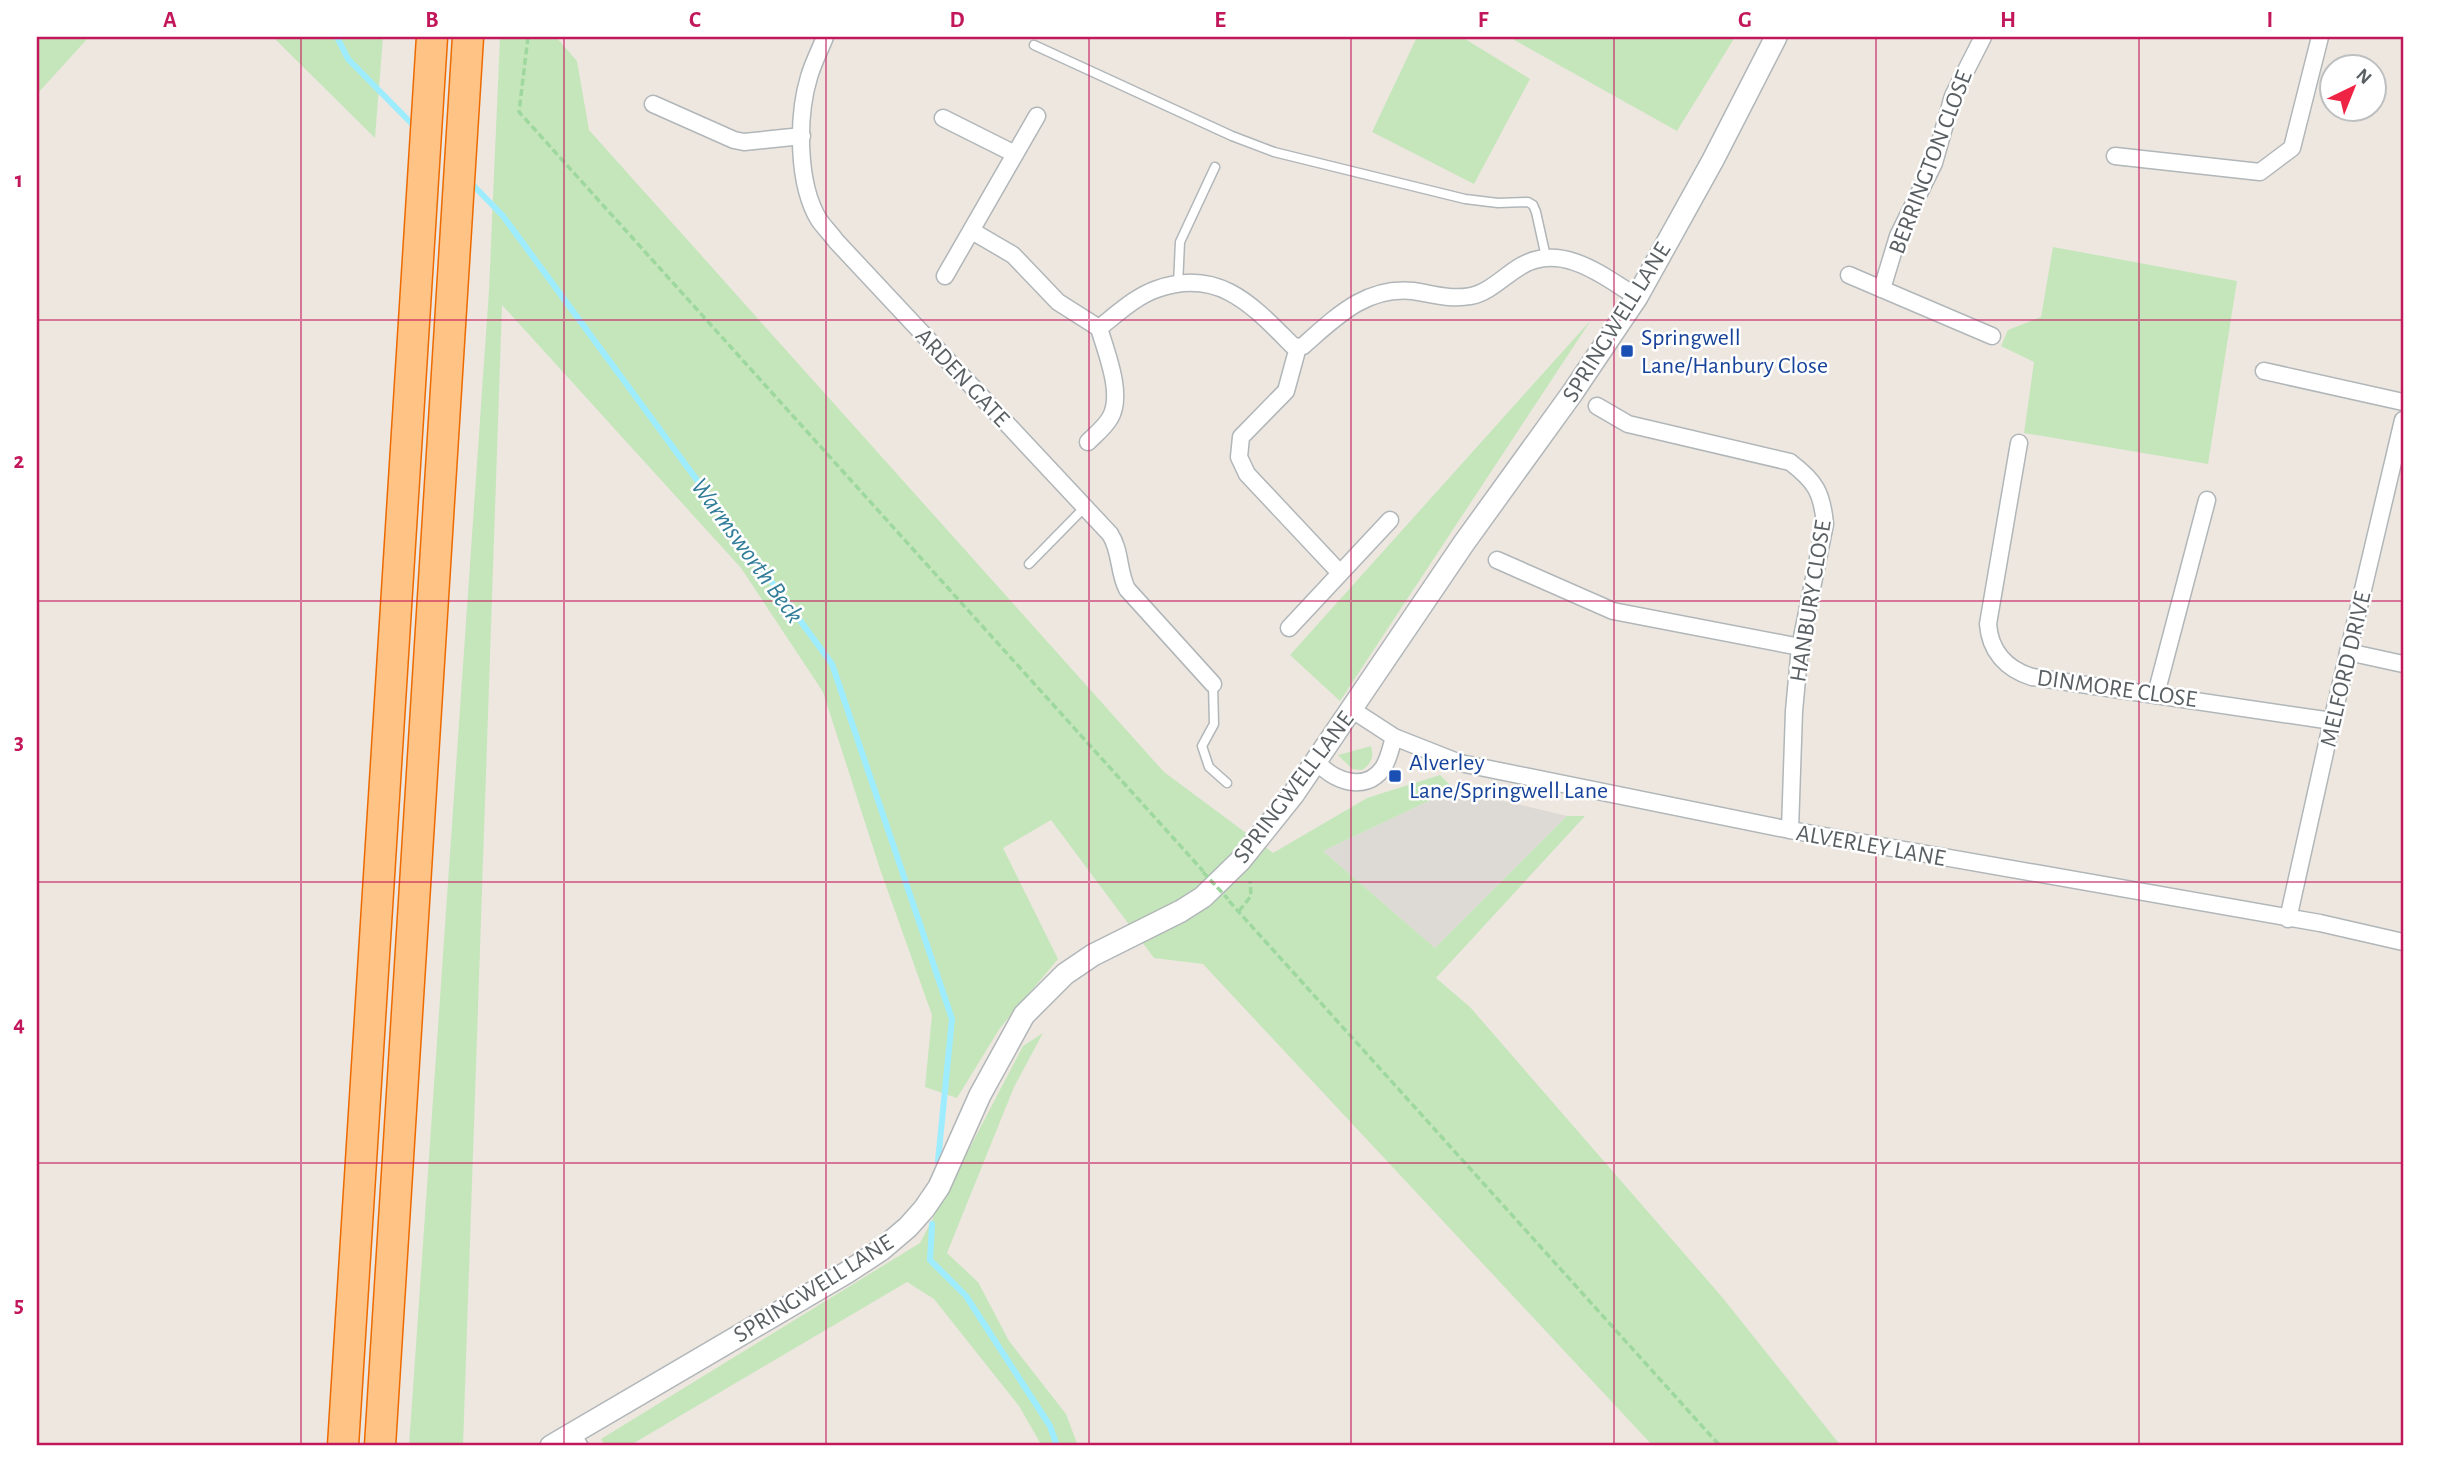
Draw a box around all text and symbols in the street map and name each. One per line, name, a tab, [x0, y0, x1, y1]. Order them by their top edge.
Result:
text: A	[163, 9, 177, 32]
text: B	[425, 9, 439, 32]
text: C	[689, 9, 701, 32]
text: D	[949, 9, 965, 32]
text: E	[1214, 9, 1226, 32]
text: F	[1478, 9, 1489, 32]
text: G	[1738, 9, 1752, 32]
text: H	[2000, 9, 2016, 32]
text: I	[2267, 9, 2273, 32]
north arrow	[2318, 52, 2388, 122]
text: N	[2352, 65, 2375, 88]
street label: BERRINGTON CLOSE	[1885, 67, 1977, 257]
text: 1	[15, 169, 23, 192]
street label: SPRINGWELL LANE	[1558, 238, 1676, 406]
street label: ARDEN GATE	[911, 324, 1014, 432]
place label: Springwell Lane/Hanbury Close	[1641, 326, 1828, 378]
marker: Springwell Lane/Hanbury Close	[1619, 343, 1635, 359]
text: 2	[14, 450, 25, 473]
water label: Warmsworth Beck	[686, 473, 808, 628]
street label: HANBURY CLOSE	[1786, 518, 1836, 684]
street label: MELFORD DRIVE	[2316, 589, 2376, 749]
street label: DINMORE CLOSE	[2035, 666, 2199, 712]
street label: SPRINGWELL LANE	[1229, 707, 1359, 868]
text: 3	[14, 731, 24, 754]
place label: Alverley Lane/Springwell Lane	[1409, 751, 1608, 803]
marker: Alverley Lane/Springwell Lane	[1387, 768, 1403, 784]
street label: ALVERLEY LANE	[1794, 821, 1948, 871]
text: 4	[13, 1013, 25, 1036]
street label: SPRINGWELL LANE	[730, 1230, 898, 1347]
text: 5	[14, 1294, 24, 1317]

